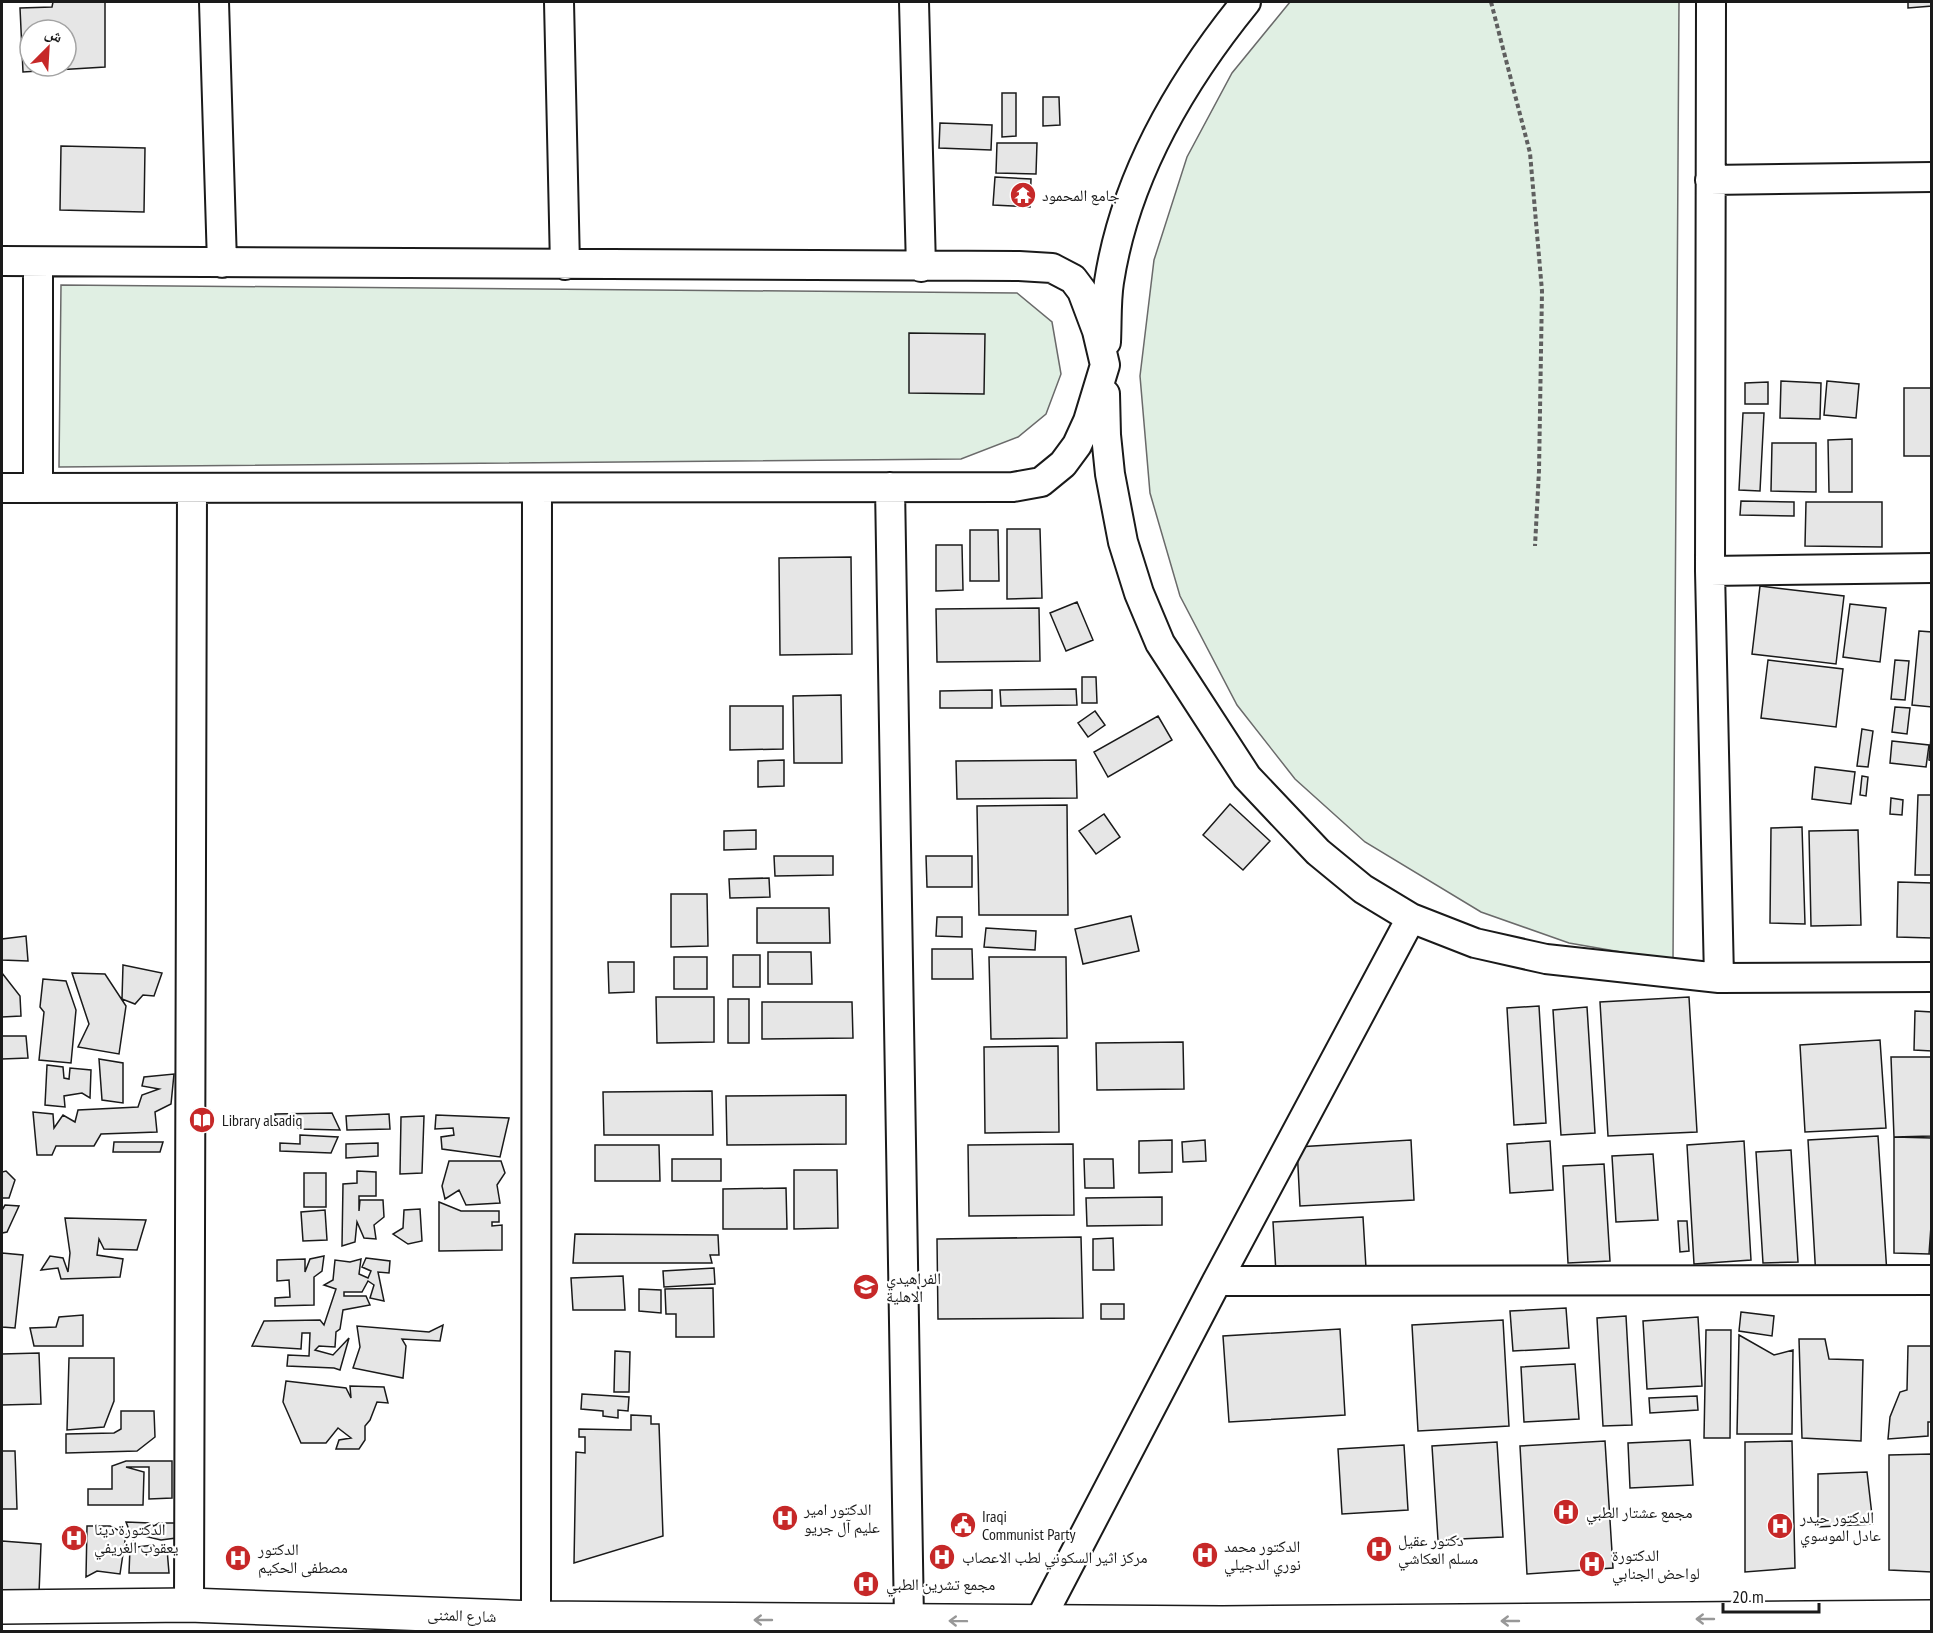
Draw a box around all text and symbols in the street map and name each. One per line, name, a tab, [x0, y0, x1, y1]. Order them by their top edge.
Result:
north arrow	[18, 18, 78, 78]
text: ش	[42, 22, 66, 47]
temple icon: جامع المحمود	[1008, 180, 1038, 210]
place label: جامع المحمود	[1042, 185, 1120, 206]
library icon: Library alsadiq	[187, 1105, 217, 1135]
place label: Library alsadiq	[222, 1110, 302, 1130]
place label: الفراهيدي الاهلية	[886, 1268, 941, 1306]
school or university icon: الفراهيدي الاهلية	[851, 1272, 881, 1302]
hospital icon: مجمع عشتار الطبي	[1551, 1497, 1581, 1527]
place label: الدكتور امير عليم آل جريو	[803, 1499, 880, 1538]
place label: مجمع عشتار الطبي	[1586, 1502, 1693, 1525]
hospital icon: الدكتور امير عليم آل جريو	[770, 1503, 800, 1533]
place label: Iraqi Communist Party	[982, 1506, 1076, 1544]
place label: الدكتور حيدر عادل الموسوي	[1799, 1507, 1881, 1548]
public building icon: Iraqi Communist Party	[948, 1510, 978, 1540]
hospital icon: الدكتور حيدر عادل الموسوي	[1765, 1511, 1795, 1541]
place label: الدكتورة دينا يعقوب الغريفي	[94, 1519, 179, 1560]
hospital icon: الدكتورة دينا يعقوب الغريفي	[59, 1523, 89, 1553]
place label: دكتور عقيل مسلم العكاشي	[1398, 1530, 1478, 1571]
hospital icon: دكتور عقيل مسلم العكاشي	[1364, 1534, 1394, 1564]
place label: الدكتور محمد نوري الدجيلي	[1224, 1536, 1301, 1577]
place label: الدكتور مصطفى الحكيم	[257, 1539, 348, 1578]
hospital icon: الدكتور محمد نوري الدجيلي	[1190, 1540, 1220, 1570]
hospital icon: مركز اثير السكوني لطب الاعصاب	[927, 1542, 957, 1572]
hospital icon: الدكتور مصطفى الحكيم	[223, 1543, 253, 1573]
place label: الدكتورة لواحض الجنابي	[1612, 1545, 1700, 1586]
place label: مركز اثير السكوني لطب الاعصاب	[962, 1547, 1148, 1570]
hospital icon: الدكتورة لواحض الجنابي	[1577, 1549, 1607, 1579]
hospital icon: مجمع تشرين الطبي	[851, 1569, 881, 1599]
place label: مجمع تشرين الطبي	[886, 1574, 995, 1597]
scale bar	[1723, 1576, 1819, 1614]
text: 20 m	[1732, 1585, 1764, 1608]
street label: شارع المثنى	[427, 1604, 497, 1627]
one-way arrow	[1696, 1613, 1716, 1625]
one-way arrow	[754, 1614, 774, 1625]
one-way arrow	[949, 1615, 969, 1627]
one-way arrow	[1501, 1615, 1521, 1627]

